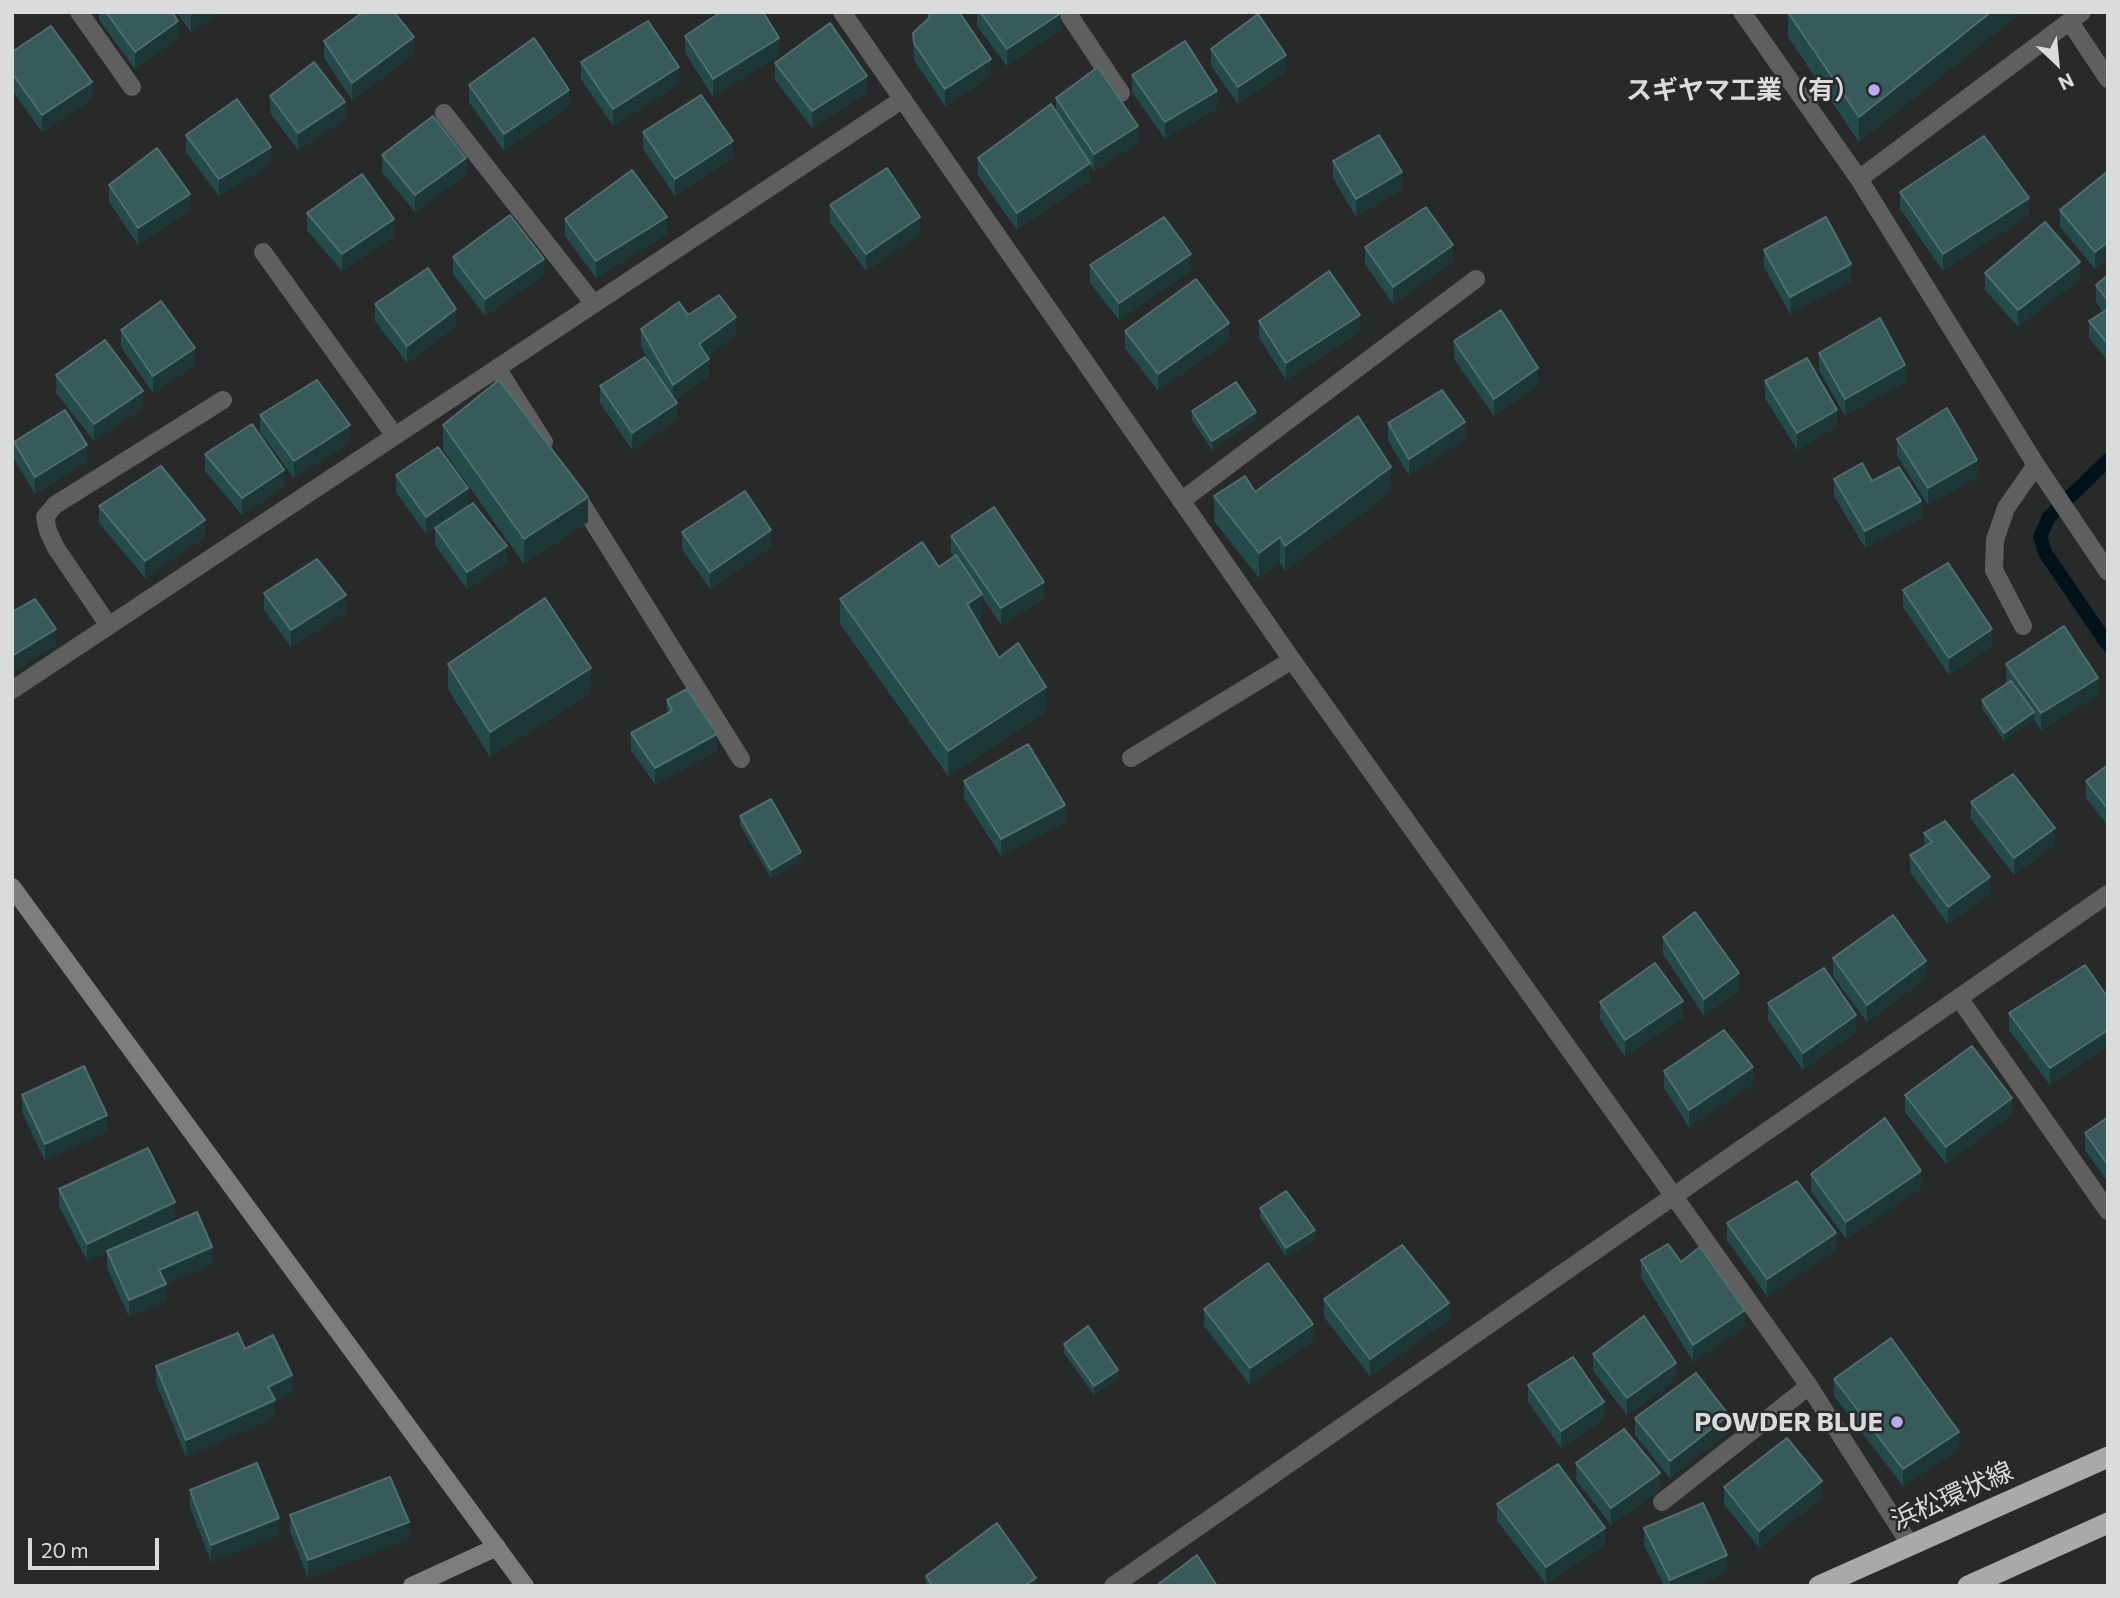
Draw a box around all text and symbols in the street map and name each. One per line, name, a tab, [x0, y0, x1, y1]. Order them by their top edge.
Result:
north arrow	[2022, 28, 2092, 98]
text: N	[2055, 69, 2078, 96]
place label: スギヤマ工業（有）	[1626, 74, 1860, 106]
marker: スギヤマ工業（有）	[1866, 82, 1882, 98]
place label: POWDER BLUE	[1694, 1406, 1883, 1438]
marker: POWDER BLUE	[1889, 1414, 1905, 1430]
street label: 浜松環状線	[1886, 1455, 2018, 1537]
scale bar	[32, 1524, 163, 1568]
text: 20 m	[41, 1537, 89, 1562]

